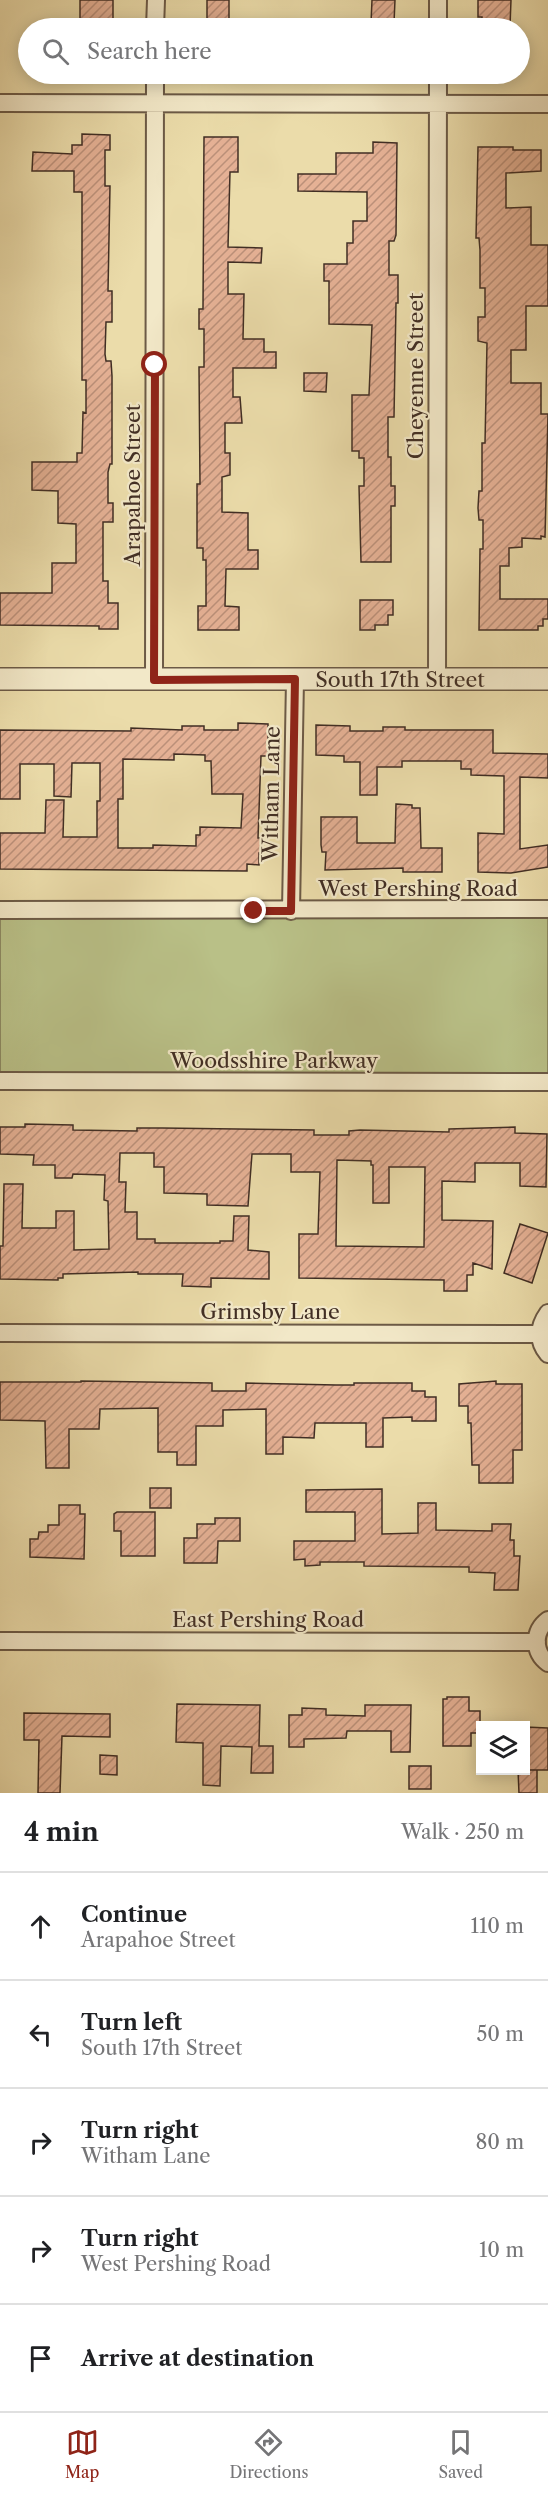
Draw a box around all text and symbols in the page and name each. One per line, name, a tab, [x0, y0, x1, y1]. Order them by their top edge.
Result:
search box	[18, 18, 530, 84]
icon: search	[39, 35, 72, 68]
text: Search here	[87, 38, 212, 65]
street label: Cheyenne Street	[403, 292, 428, 459]
route start	[141, 351, 167, 377]
street label: Arapahoe Street	[120, 403, 145, 567]
street label: South 17th Street	[315, 667, 485, 692]
street label: Witham Lane	[257, 726, 285, 863]
street label: West Pershing Road	[317, 876, 518, 901]
route end	[240, 897, 266, 923]
street label: Woodsshire Parkway	[169, 1048, 378, 1073]
street label: Grimsby Lane	[200, 1299, 340, 1324]
street label: East Pershing Road	[172, 1607, 364, 1632]
map controls	[476, 1721, 530, 1775]
button: layers	[476, 1721, 530, 1775]
text: 4 min	[24, 1816, 99, 1848]
text: Walk · 250 m	[401, 1820, 524, 1844]
text: Continue	[81, 1901, 187, 1928]
icon: ahead	[24, 1910, 57, 1943]
text: 110 m	[471, 1914, 524, 1938]
text: Arapahoe Street	[81, 1928, 236, 1952]
text: Turn left	[81, 2009, 182, 2036]
icon: left	[24, 2018, 57, 2051]
text: 50 m	[477, 2022, 524, 2046]
text: South 17th Street	[81, 2036, 242, 2060]
text: Turn right	[81, 2117, 199, 2144]
icon: right	[24, 2126, 57, 2159]
text: 80 m	[476, 2130, 524, 2154]
text: Witham Lane	[81, 2144, 210, 2168]
text: Turn right	[81, 2225, 199, 2252]
icon: right	[24, 2234, 57, 2267]
text: 10 m	[479, 2238, 524, 2262]
text: West Pershing Road	[81, 2252, 271, 2276]
icon: arrive	[24, 2342, 57, 2375]
text: Arrive at destination	[81, 2345, 314, 2372]
tab: Map	[65, 2426, 99, 2482]
tab: Directions	[229, 2426, 308, 2482]
tab: Saved	[439, 2426, 483, 2482]

